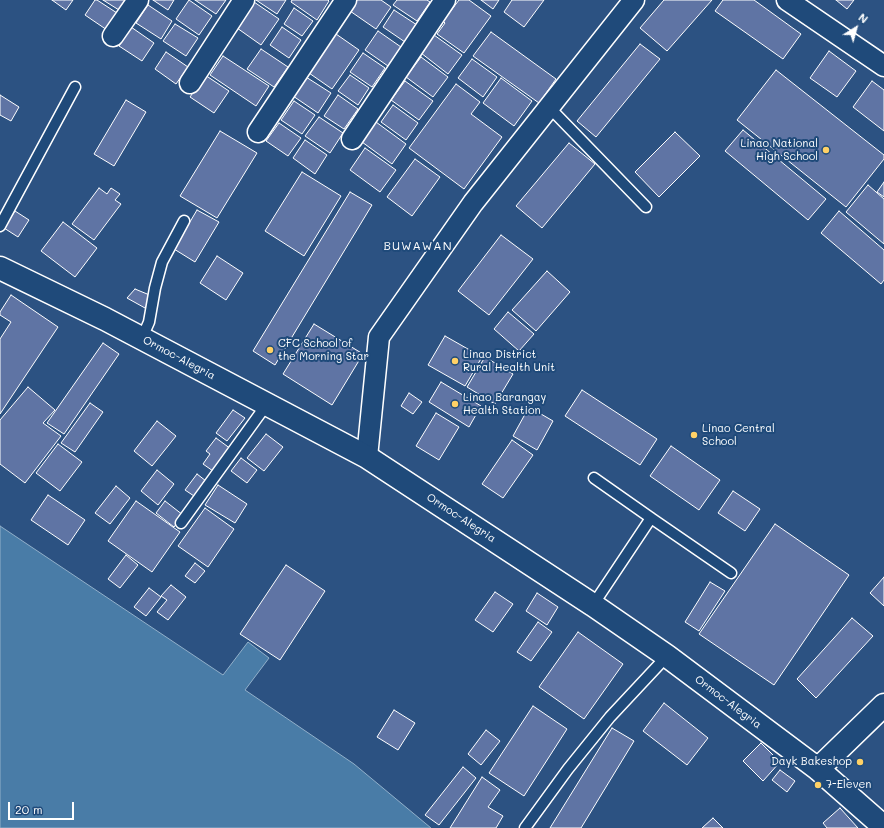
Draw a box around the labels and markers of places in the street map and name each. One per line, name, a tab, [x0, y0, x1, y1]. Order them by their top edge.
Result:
place label: Linao National High School	[740, 137, 818, 163]
marker: Linao National High School	[821, 145, 831, 155]
place label: CFC School of the Morning Star	[278, 337, 369, 363]
marker: CFC School of the Morning Star	[265, 345, 275, 355]
place label: Linao District Rural Health Unit	[463, 348, 555, 374]
marker: Linao District Rural Health Unit	[450, 356, 460, 366]
place label: Linao Barangay Health Station	[463, 391, 546, 417]
marker: Linao Barangay Health Station	[450, 399, 460, 409]
place label: Linao Central School	[702, 422, 775, 448]
marker: Linao Central School	[689, 430, 699, 440]
place label: Dayk Bakeshop	[771, 755, 852, 769]
marker: Dayk Bakeshop	[855, 757, 865, 767]
place label: 7-Eleven	[826, 778, 871, 792]
marker: 7-Eleven	[813, 780, 823, 790]

